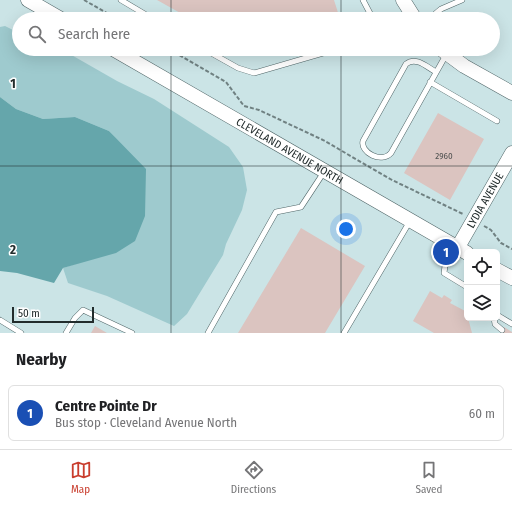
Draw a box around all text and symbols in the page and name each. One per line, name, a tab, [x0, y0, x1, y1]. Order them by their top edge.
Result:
search box	[12, 12, 500, 56]
icon: search	[26, 23, 48, 45]
text: Search here	[58, 25, 130, 43]
text: 1	[10, 76, 16, 91]
street label: CLEVELAND AVENUE NORTH	[234, 115, 345, 187]
house number: 2960	[435, 151, 453, 161]
street label: LYDIA AVENUE	[464, 170, 506, 230]
your location	[336, 219, 356, 239]
pin: 1	[433, 237, 459, 267]
text: 2	[9, 242, 16, 257]
map controls	[464, 249, 500, 321]
button: locate	[464, 249, 500, 285]
button: layers	[464, 285, 500, 321]
scale bar	[12, 305, 94, 324]
text: 50 m	[18, 307, 40, 320]
text: Nearby	[16, 349, 67, 370]
text: Centre Pointe Dr	[55, 397, 157, 415]
text: 1	[27, 406, 33, 421]
text: 60 m	[469, 406, 495, 421]
text: Bus stop · Cleveland Avenue North	[55, 415, 237, 430]
tab: Map	[70, 459, 92, 496]
tab: Directions	[231, 459, 276, 496]
tab: Saved	[416, 459, 442, 496]

